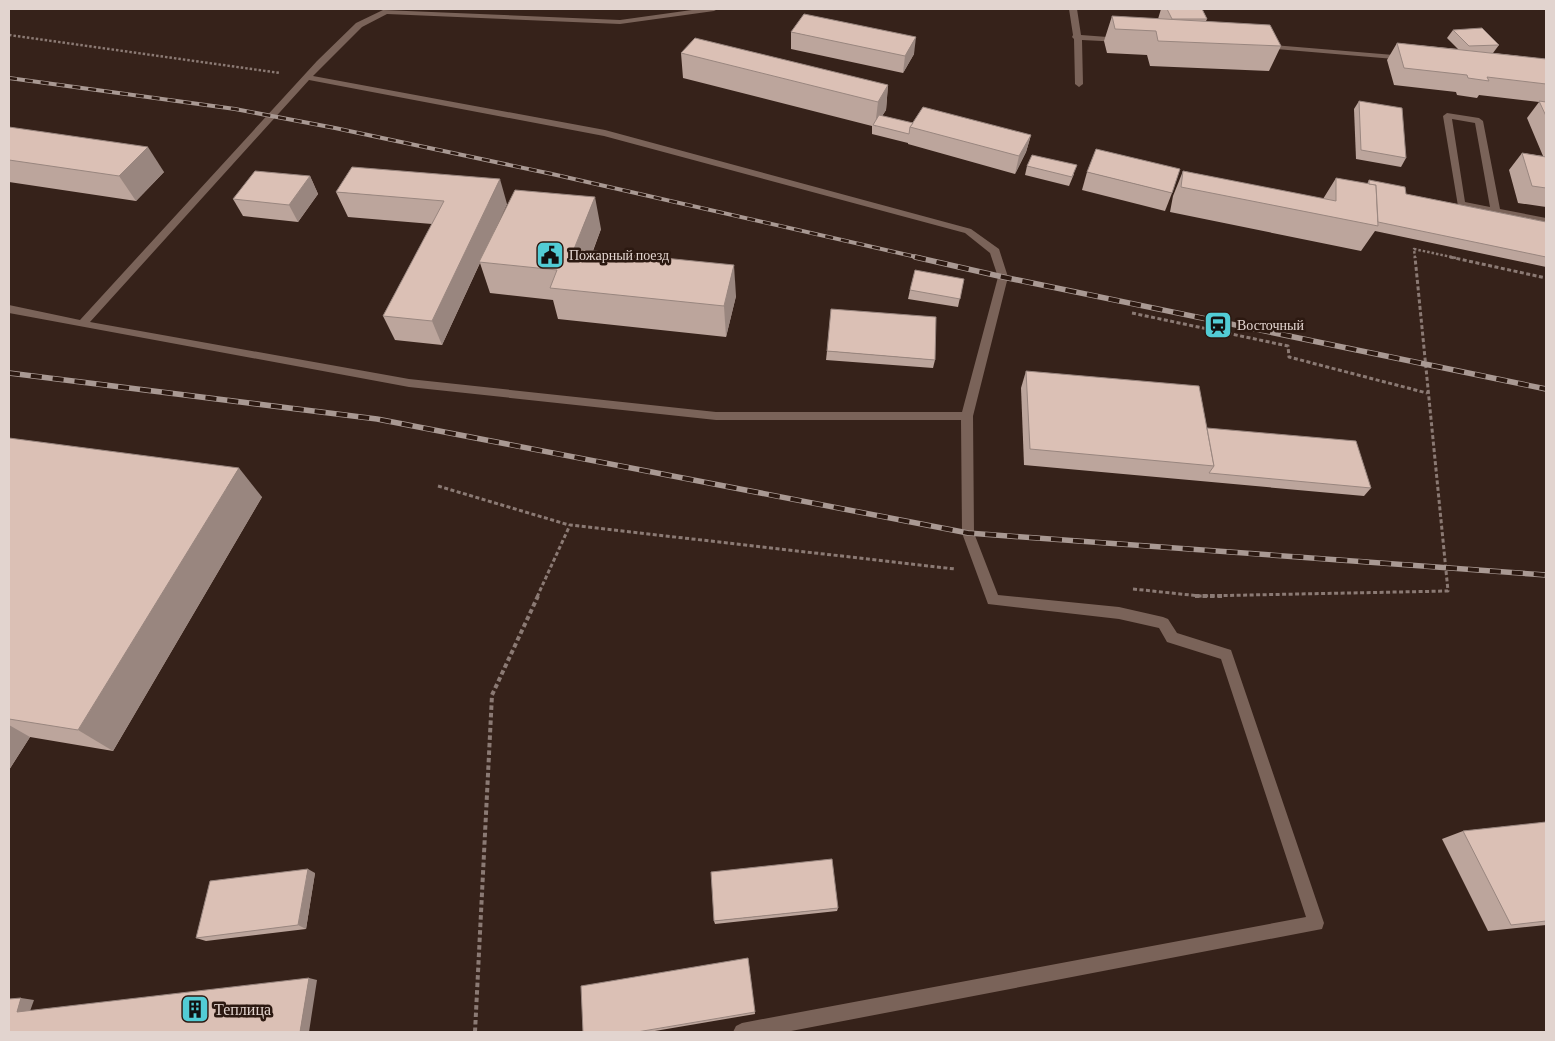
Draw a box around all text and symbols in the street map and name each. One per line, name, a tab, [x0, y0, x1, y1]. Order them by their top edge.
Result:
public building icon: Пожарный поезд	[535, 240, 565, 270]
place label: Пожарный поезд	[569, 247, 669, 263]
station icon: Восточный	[1203, 310, 1233, 340]
place label: Восточный	[1237, 317, 1304, 333]
building icon: Теплица	[180, 994, 210, 1024]
place label: Теплица	[214, 1001, 271, 1019]

